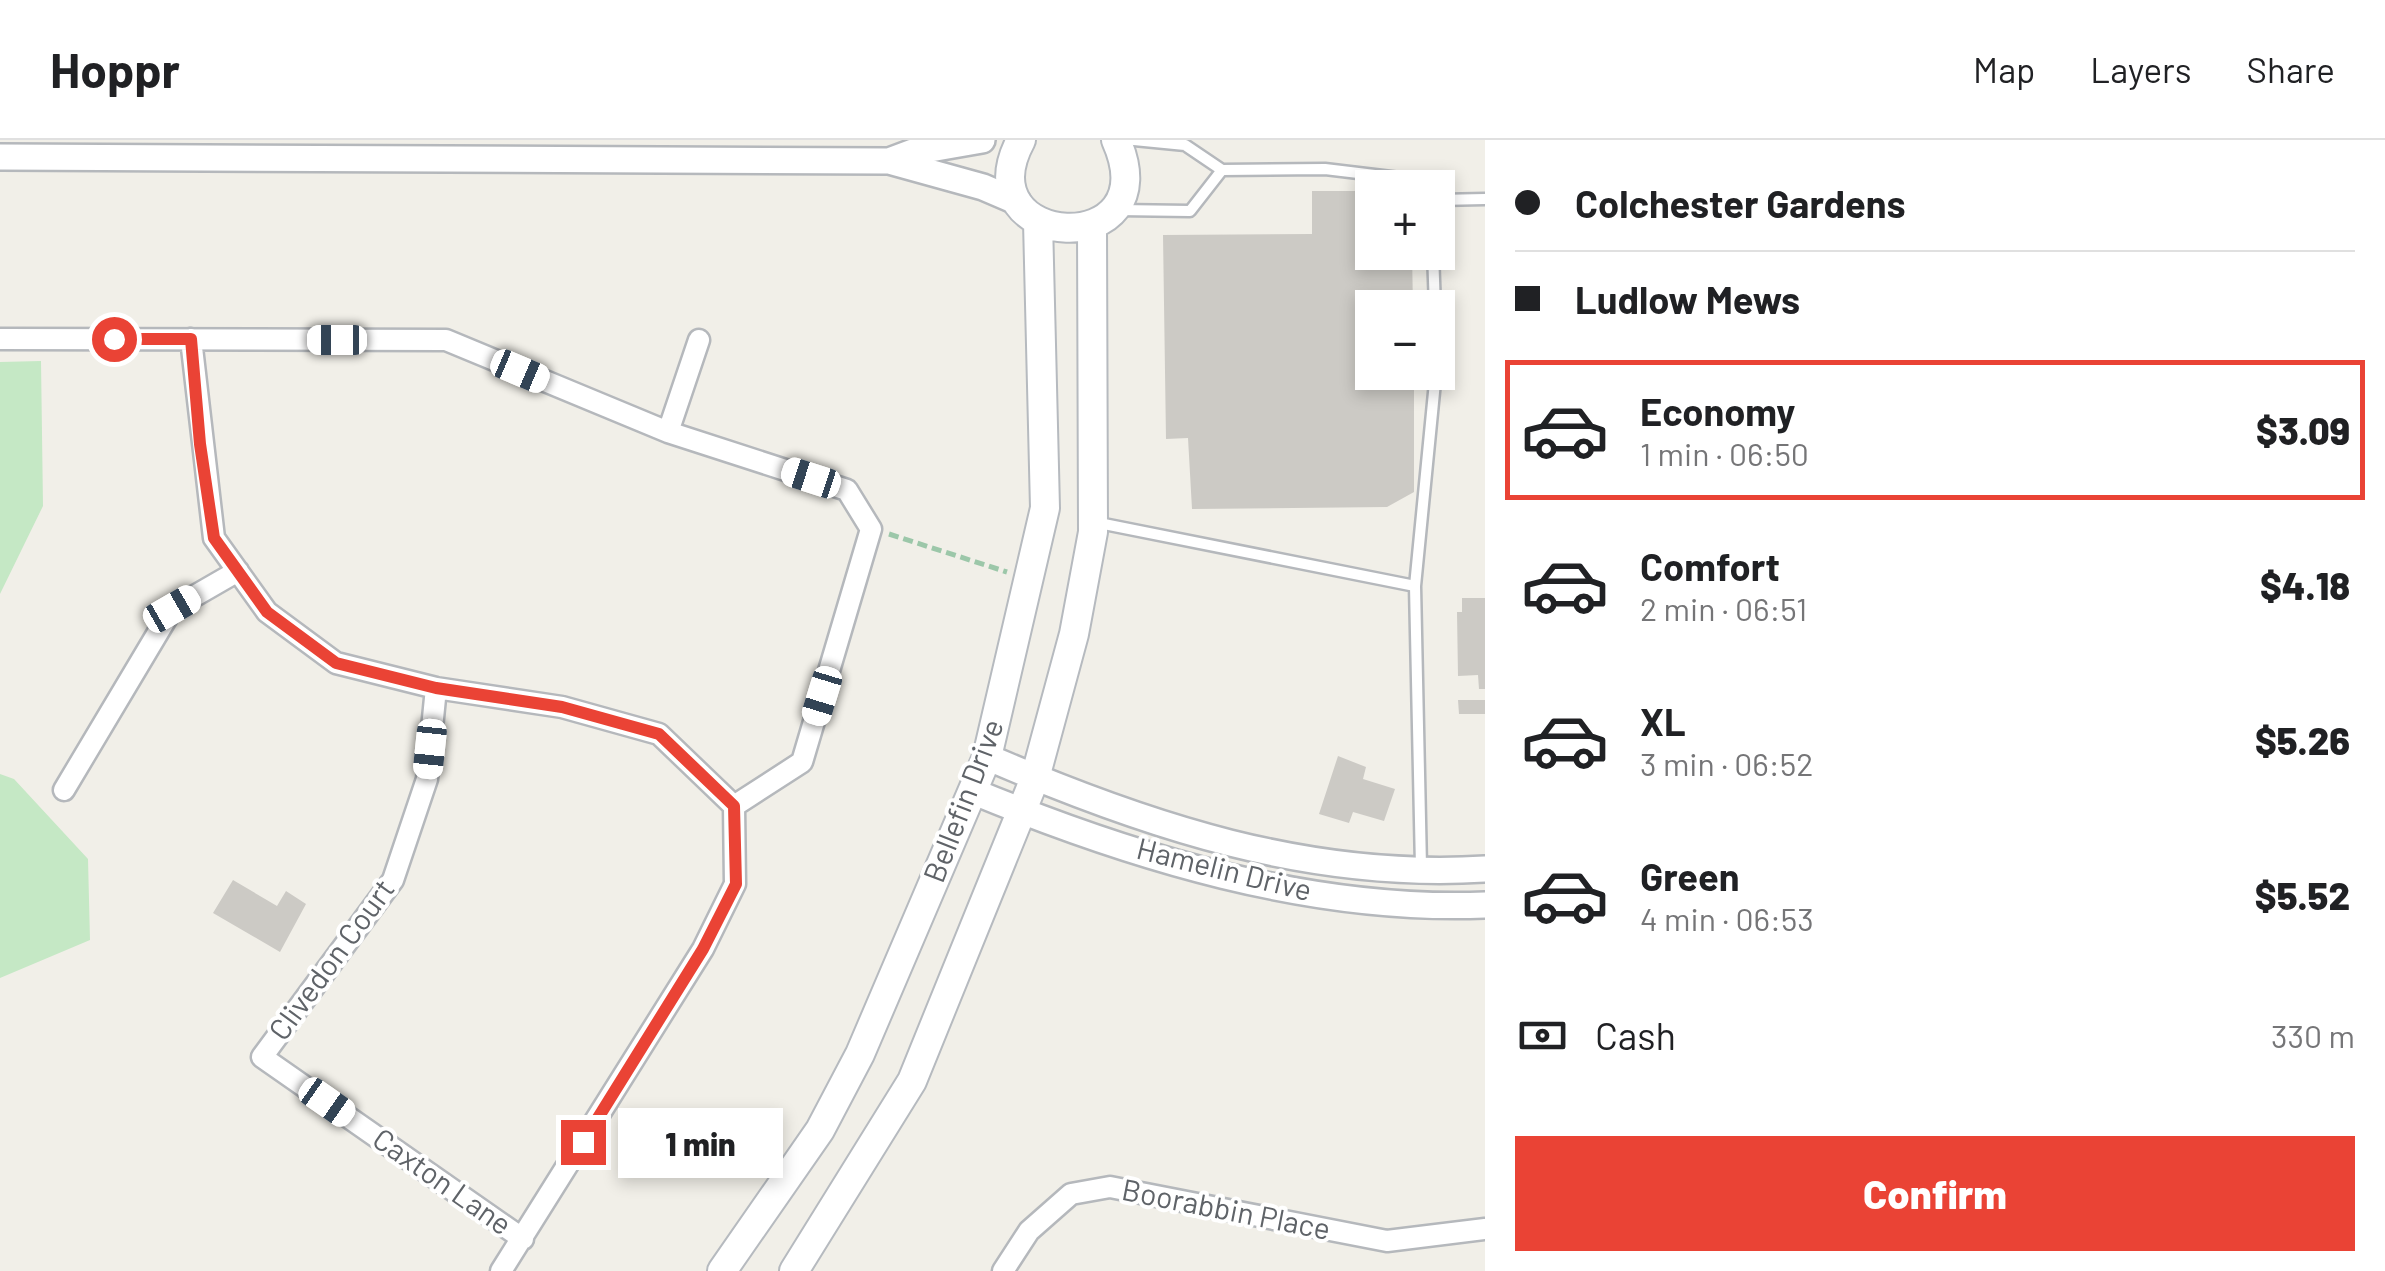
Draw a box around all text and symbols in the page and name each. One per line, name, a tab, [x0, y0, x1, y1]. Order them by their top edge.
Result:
text: Hoppr	[50, 40, 180, 98]
text: Map	[1973, 48, 2035, 90]
text: Layers	[2090, 48, 2192, 90]
text: Share	[2247, 48, 2335, 90]
map controls	[1355, 170, 1455, 390]
button: +	[1355, 170, 1455, 270]
text: Colchester Gardens	[1575, 180, 1906, 226]
text: Ludlow Mews	[1575, 276, 1800, 322]
button: −	[1355, 290, 1455, 390]
route start	[92, 317, 137, 362]
car	[307, 325, 367, 355]
car	[487, 345, 553, 397]
icon: car	[1520, 385, 1610, 475]
text: Economy	[1640, 388, 1795, 434]
text: $3.09	[2256, 407, 2350, 453]
text: 1 min · 06:50	[1640, 434, 1809, 472]
car	[778, 454, 844, 502]
icon: car	[1520, 540, 1610, 630]
text: Comfort	[1640, 543, 1780, 589]
text: $4.18	[2260, 562, 2350, 608]
car	[139, 581, 205, 637]
text: 2 min · 06:51	[1640, 589, 1807, 627]
car	[799, 663, 845, 729]
icon: car	[1520, 695, 1610, 785]
text: XL	[1640, 698, 1686, 744]
street label: Bellefin Drive	[915, 714, 1010, 887]
text: $5.26	[2255, 717, 2350, 763]
car	[412, 718, 448, 780]
text: 3 min · 06:52	[1640, 744, 1813, 782]
street label: Hamelin Drive	[1133, 829, 1316, 907]
icon: car	[1520, 850, 1610, 940]
text: Green	[1640, 853, 1740, 899]
street label: Clivedon Court	[260, 871, 401, 1046]
text: $5.52	[2255, 872, 2350, 918]
text: 4 min · 06:53	[1640, 899, 1814, 937]
icon: cash	[1515, 1008, 1570, 1063]
text: Cash	[1595, 1012, 1676, 1058]
text: 330 m	[2271, 1016, 2355, 1054]
car	[294, 1073, 360, 1131]
callout: 1 min	[618, 1107, 783, 1177]
street label: Caxton Lane	[367, 1119, 519, 1241]
route end	[561, 1120, 606, 1165]
text: 1 min	[665, 1124, 736, 1162]
button: Confirm	[1515, 1136, 2355, 1251]
street label: Boorabbin Place	[1119, 1170, 1334, 1246]

